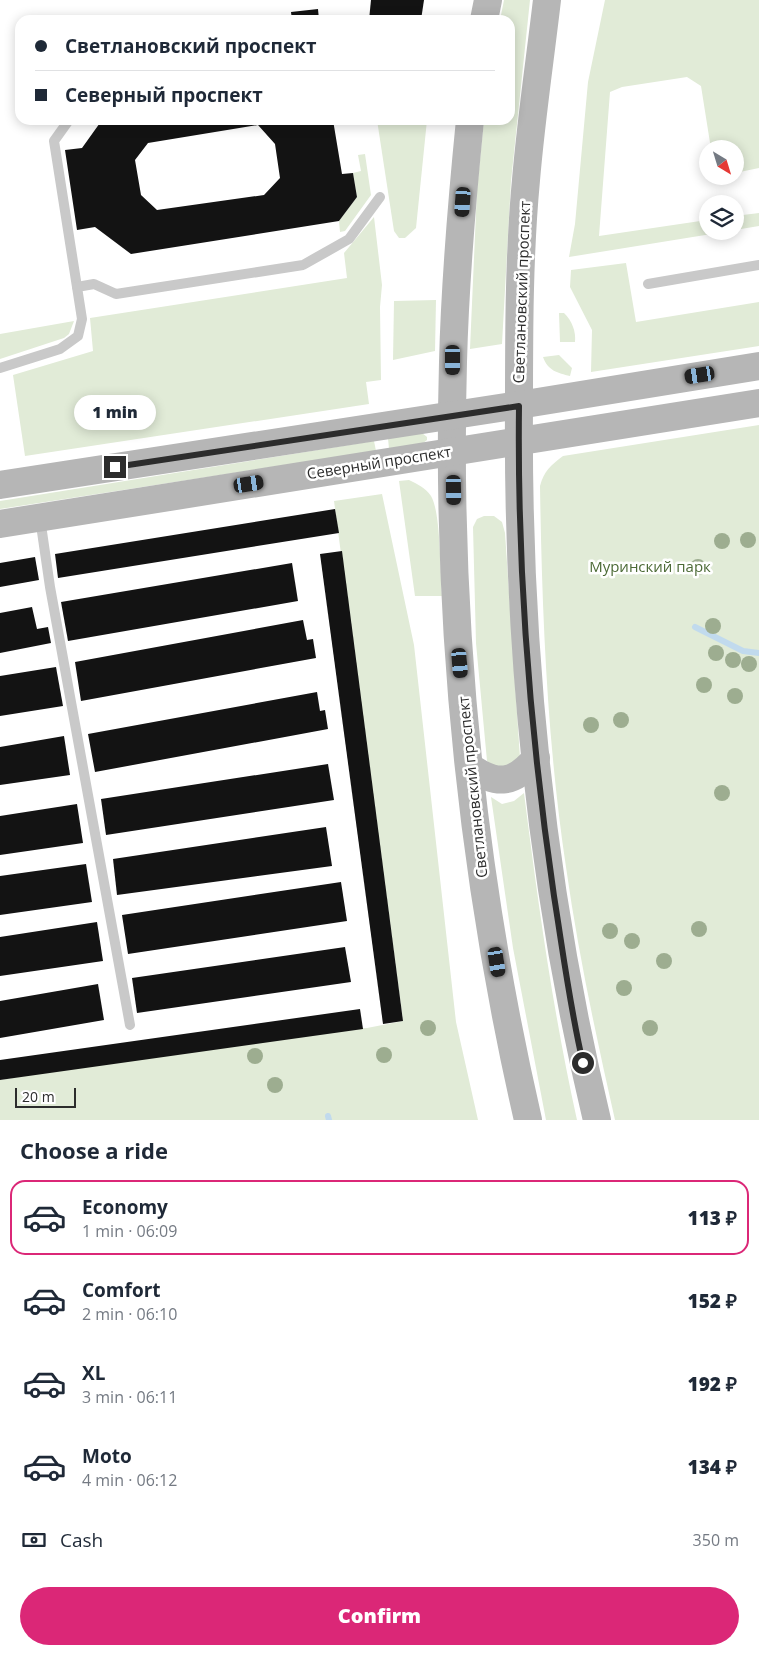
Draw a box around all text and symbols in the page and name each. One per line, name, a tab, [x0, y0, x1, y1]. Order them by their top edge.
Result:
text: Светлановский проспект	[65, 33, 316, 59]
text: Северный проспект	[65, 82, 263, 108]
north arrow	[699, 140, 744, 185]
map controls	[699, 140, 744, 240]
car	[454, 187, 471, 217]
button: layers	[699, 195, 744, 240]
street label: Светлановский проспект	[508, 200, 534, 384]
car	[445, 345, 460, 375]
car	[684, 365, 715, 385]
callout: 1 min	[74, 394, 156, 430]
text: 1 min	[92, 401, 138, 423]
street label: Северный проспект	[305, 441, 452, 483]
route end	[104, 456, 126, 478]
car	[233, 474, 264, 494]
car	[446, 475, 461, 505]
park label: Муринский парк	[589, 556, 711, 576]
car	[451, 647, 468, 679]
street label: Светлановский проспект	[453, 695, 492, 879]
car	[487, 946, 506, 978]
route start	[572, 1052, 594, 1074]
scale bar	[15, 1085, 76, 1108]
text: 20 m	[22, 1087, 55, 1106]
text: Choose a ride	[20, 1135, 168, 1165]
text: Economy	[82, 1194, 168, 1220]
icon: car	[22, 1195, 67, 1240]
text: 113 ₽	[688, 1205, 737, 1231]
text: 1 min · 06:09	[82, 1220, 177, 1242]
text: Comfort	[82, 1277, 161, 1303]
icon: car	[22, 1278, 67, 1323]
text: 152 ₽	[688, 1288, 737, 1314]
text: 2 min · 06:10	[82, 1303, 177, 1325]
text: XL	[82, 1360, 105, 1386]
icon: car	[22, 1361, 67, 1406]
text: 192 ₽	[688, 1371, 737, 1397]
text: 3 min · 06:11	[82, 1386, 177, 1408]
text: Moto	[82, 1443, 132, 1469]
icon: car	[22, 1444, 67, 1489]
text: 134 ₽	[688, 1454, 737, 1480]
text: 4 min · 06:12	[82, 1469, 177, 1491]
icon: cash	[20, 1526, 48, 1554]
text: Cash	[60, 1527, 103, 1553]
text: 350 m	[693, 1529, 739, 1551]
button: Confirm	[20, 1587, 739, 1645]

